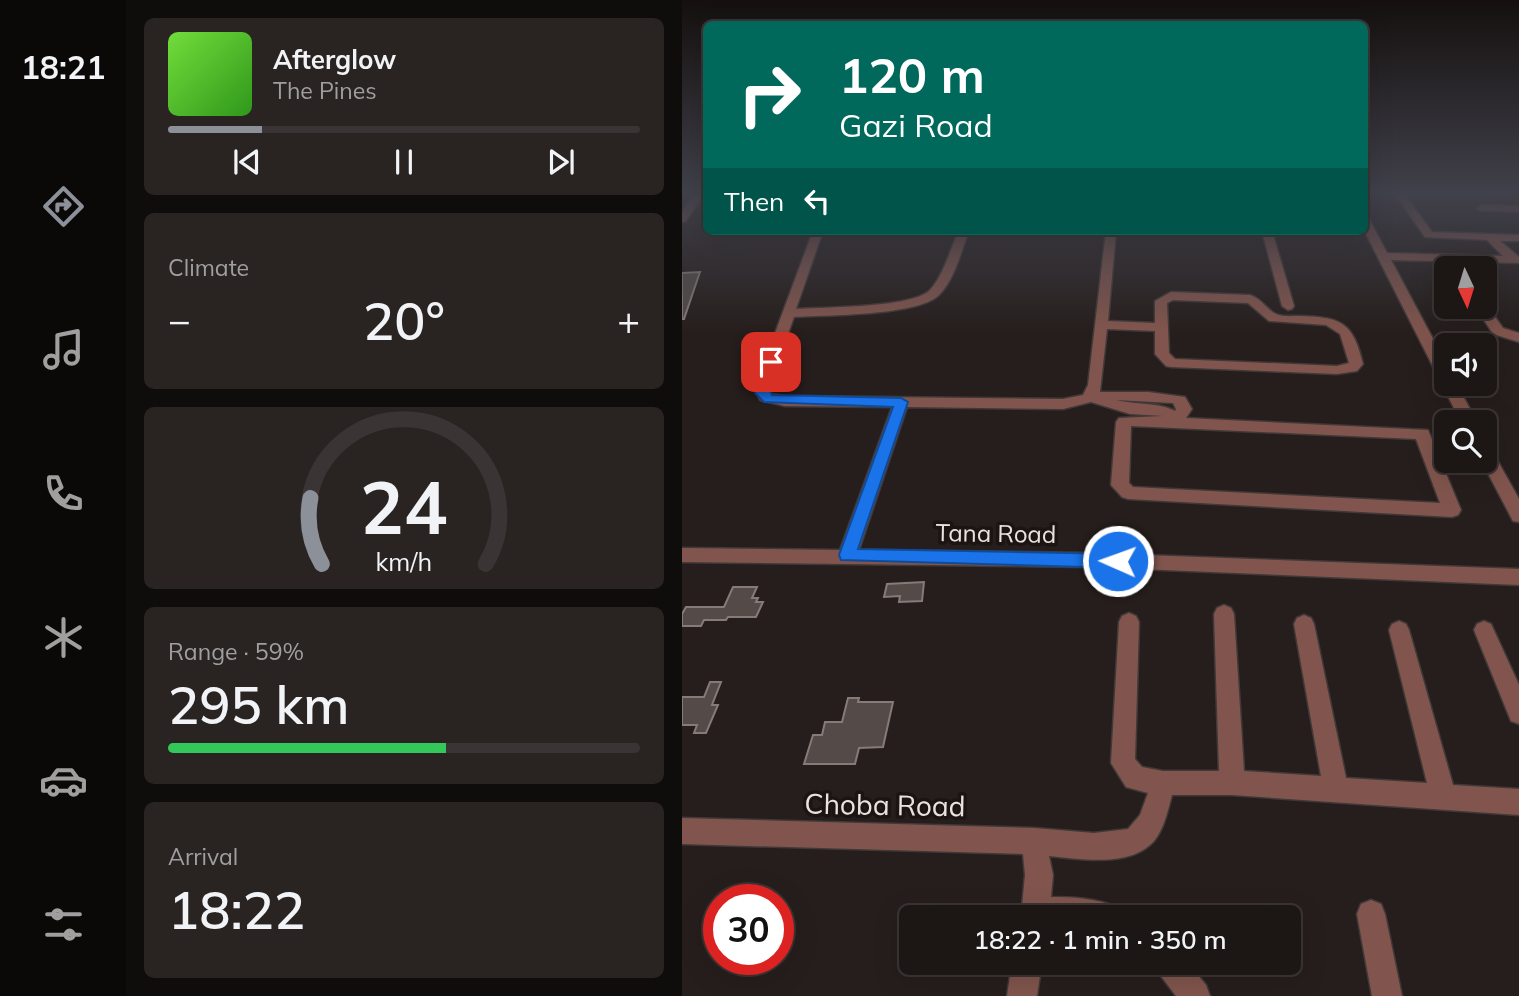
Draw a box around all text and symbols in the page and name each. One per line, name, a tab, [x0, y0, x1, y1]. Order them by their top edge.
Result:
text: Afterglow	[273, 43, 396, 76]
text: 120 m	[839, 44, 985, 105]
text: 18:21	[21, 47, 105, 87]
icon: right	[724, 49, 815, 140]
text: The Pines	[273, 76, 377, 105]
text: Gazi Road	[839, 105, 993, 145]
icon: previous	[228, 143, 266, 181]
icon: pause	[385, 143, 423, 181]
icon: next	[542, 143, 580, 181]
icon: directions	[39, 182, 88, 231]
icon: left	[798, 182, 836, 220]
text: Then	[724, 185, 784, 218]
text: Climate	[168, 253, 249, 282]
north arrow	[1434, 256, 1498, 318]
map controls	[1434, 256, 1497, 473]
text: 20°	[363, 288, 445, 353]
text: −	[168, 296, 191, 344]
text: +	[617, 296, 640, 344]
icon: music	[39, 325, 88, 374]
pin	[741, 332, 801, 392]
button: sound	[1434, 333, 1497, 396]
icon: arrive	[752, 343, 790, 381]
button: search	[1434, 410, 1497, 473]
text: 24	[360, 461, 448, 552]
icon: phone	[39, 469, 88, 518]
street label: Tana Road	[935, 517, 1057, 549]
position arrow	[1081, 524, 1155, 598]
text: km/h	[376, 546, 432, 577]
icon: climate	[39, 613, 88, 662]
text: Range · 59%	[168, 637, 304, 666]
text: 295 km	[168, 672, 349, 737]
icon: car	[39, 756, 88, 805]
street label: Choba Road	[804, 786, 966, 823]
text: Arrival	[168, 842, 238, 871]
text: 18:22	[168, 877, 305, 942]
speed limit sign: 30	[703, 884, 794, 975]
icon: filters	[39, 900, 88, 949]
text: 18:22 · 1 min · 350 m	[973, 923, 1227, 956]

